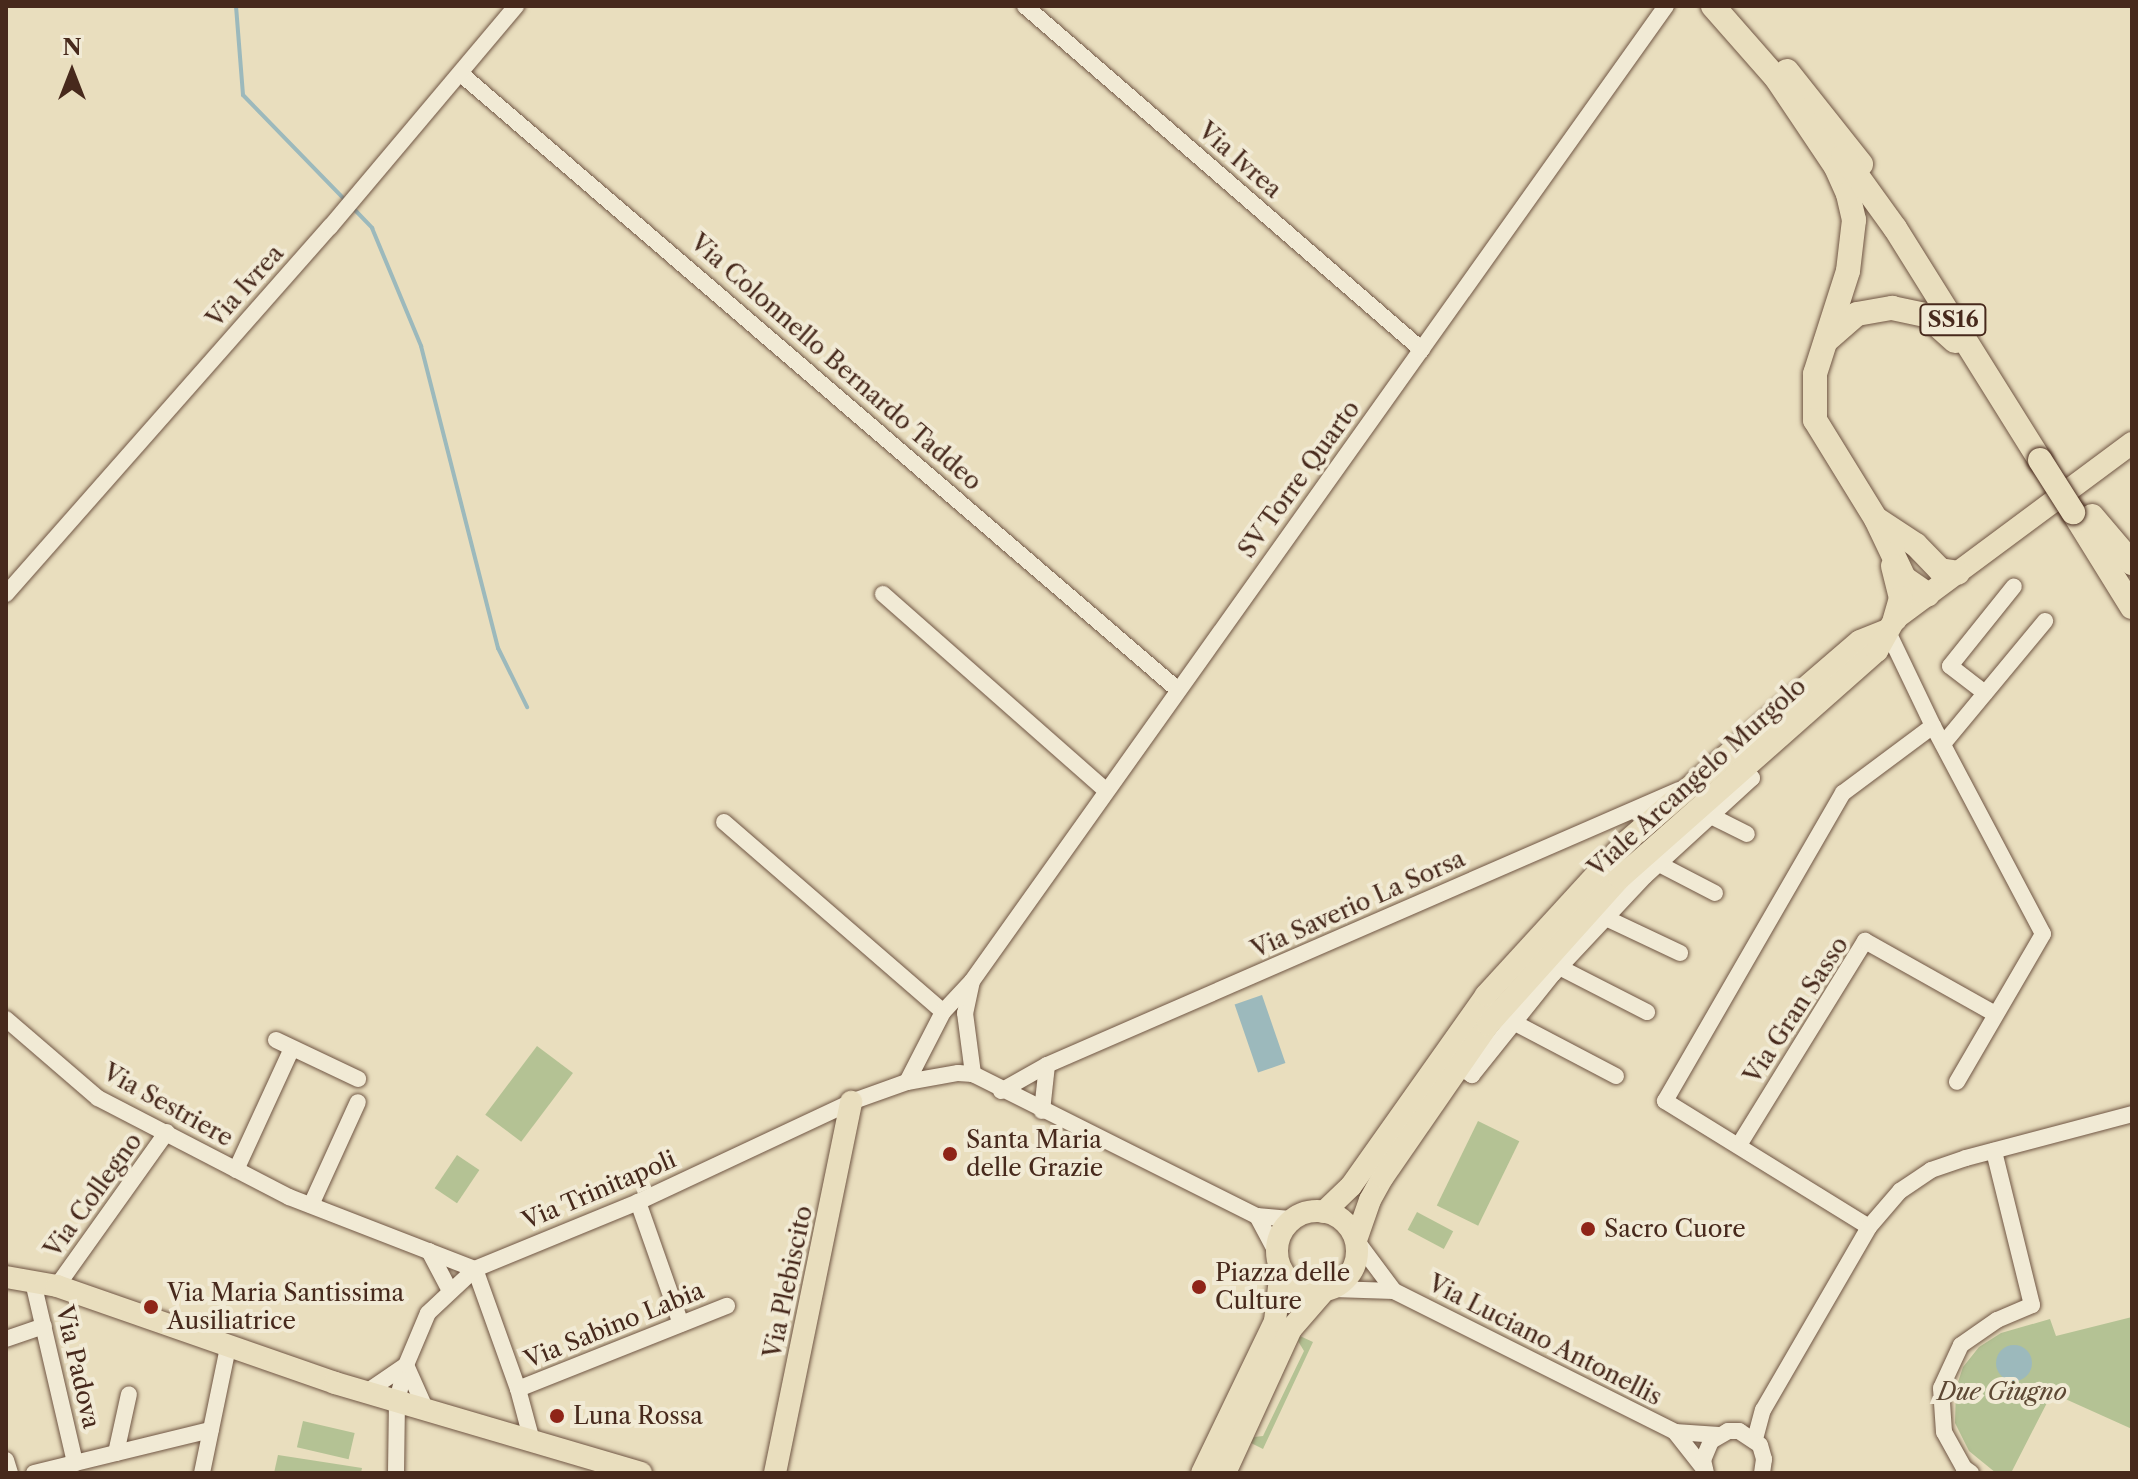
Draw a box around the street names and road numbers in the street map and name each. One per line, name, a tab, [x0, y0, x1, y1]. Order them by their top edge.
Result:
street label: Via Ivrea	[1192, 116, 1288, 204]
street label: Via Colonnello Bernardo Taddeo	[684, 228, 988, 496]
street label: Via Ivrea	[201, 239, 289, 333]
road number: SS16	[1919, 302, 1987, 338]
street label: SV Torre Quarto	[1232, 394, 1366, 564]
street label: Viale Arcangelo Murgolo	[1582, 671, 1812, 883]
street label: Via Saverio La Sorsa	[1246, 844, 1470, 964]
street label: Via Gran Sasso	[1738, 931, 1854, 1089]
street label: Via Sestriere	[98, 1057, 238, 1153]
street label: Via Collegno	[38, 1127, 148, 1263]
street label: Via Trinitapoli	[517, 1145, 681, 1235]
street label: Via Plebiscito	[758, 1203, 818, 1361]
street label: Via Luciano Antonellis	[1423, 1268, 1667, 1412]
street label: Via Sabino Labia	[520, 1276, 708, 1374]
street label: Via Padova	[50, 1303, 106, 1431]

